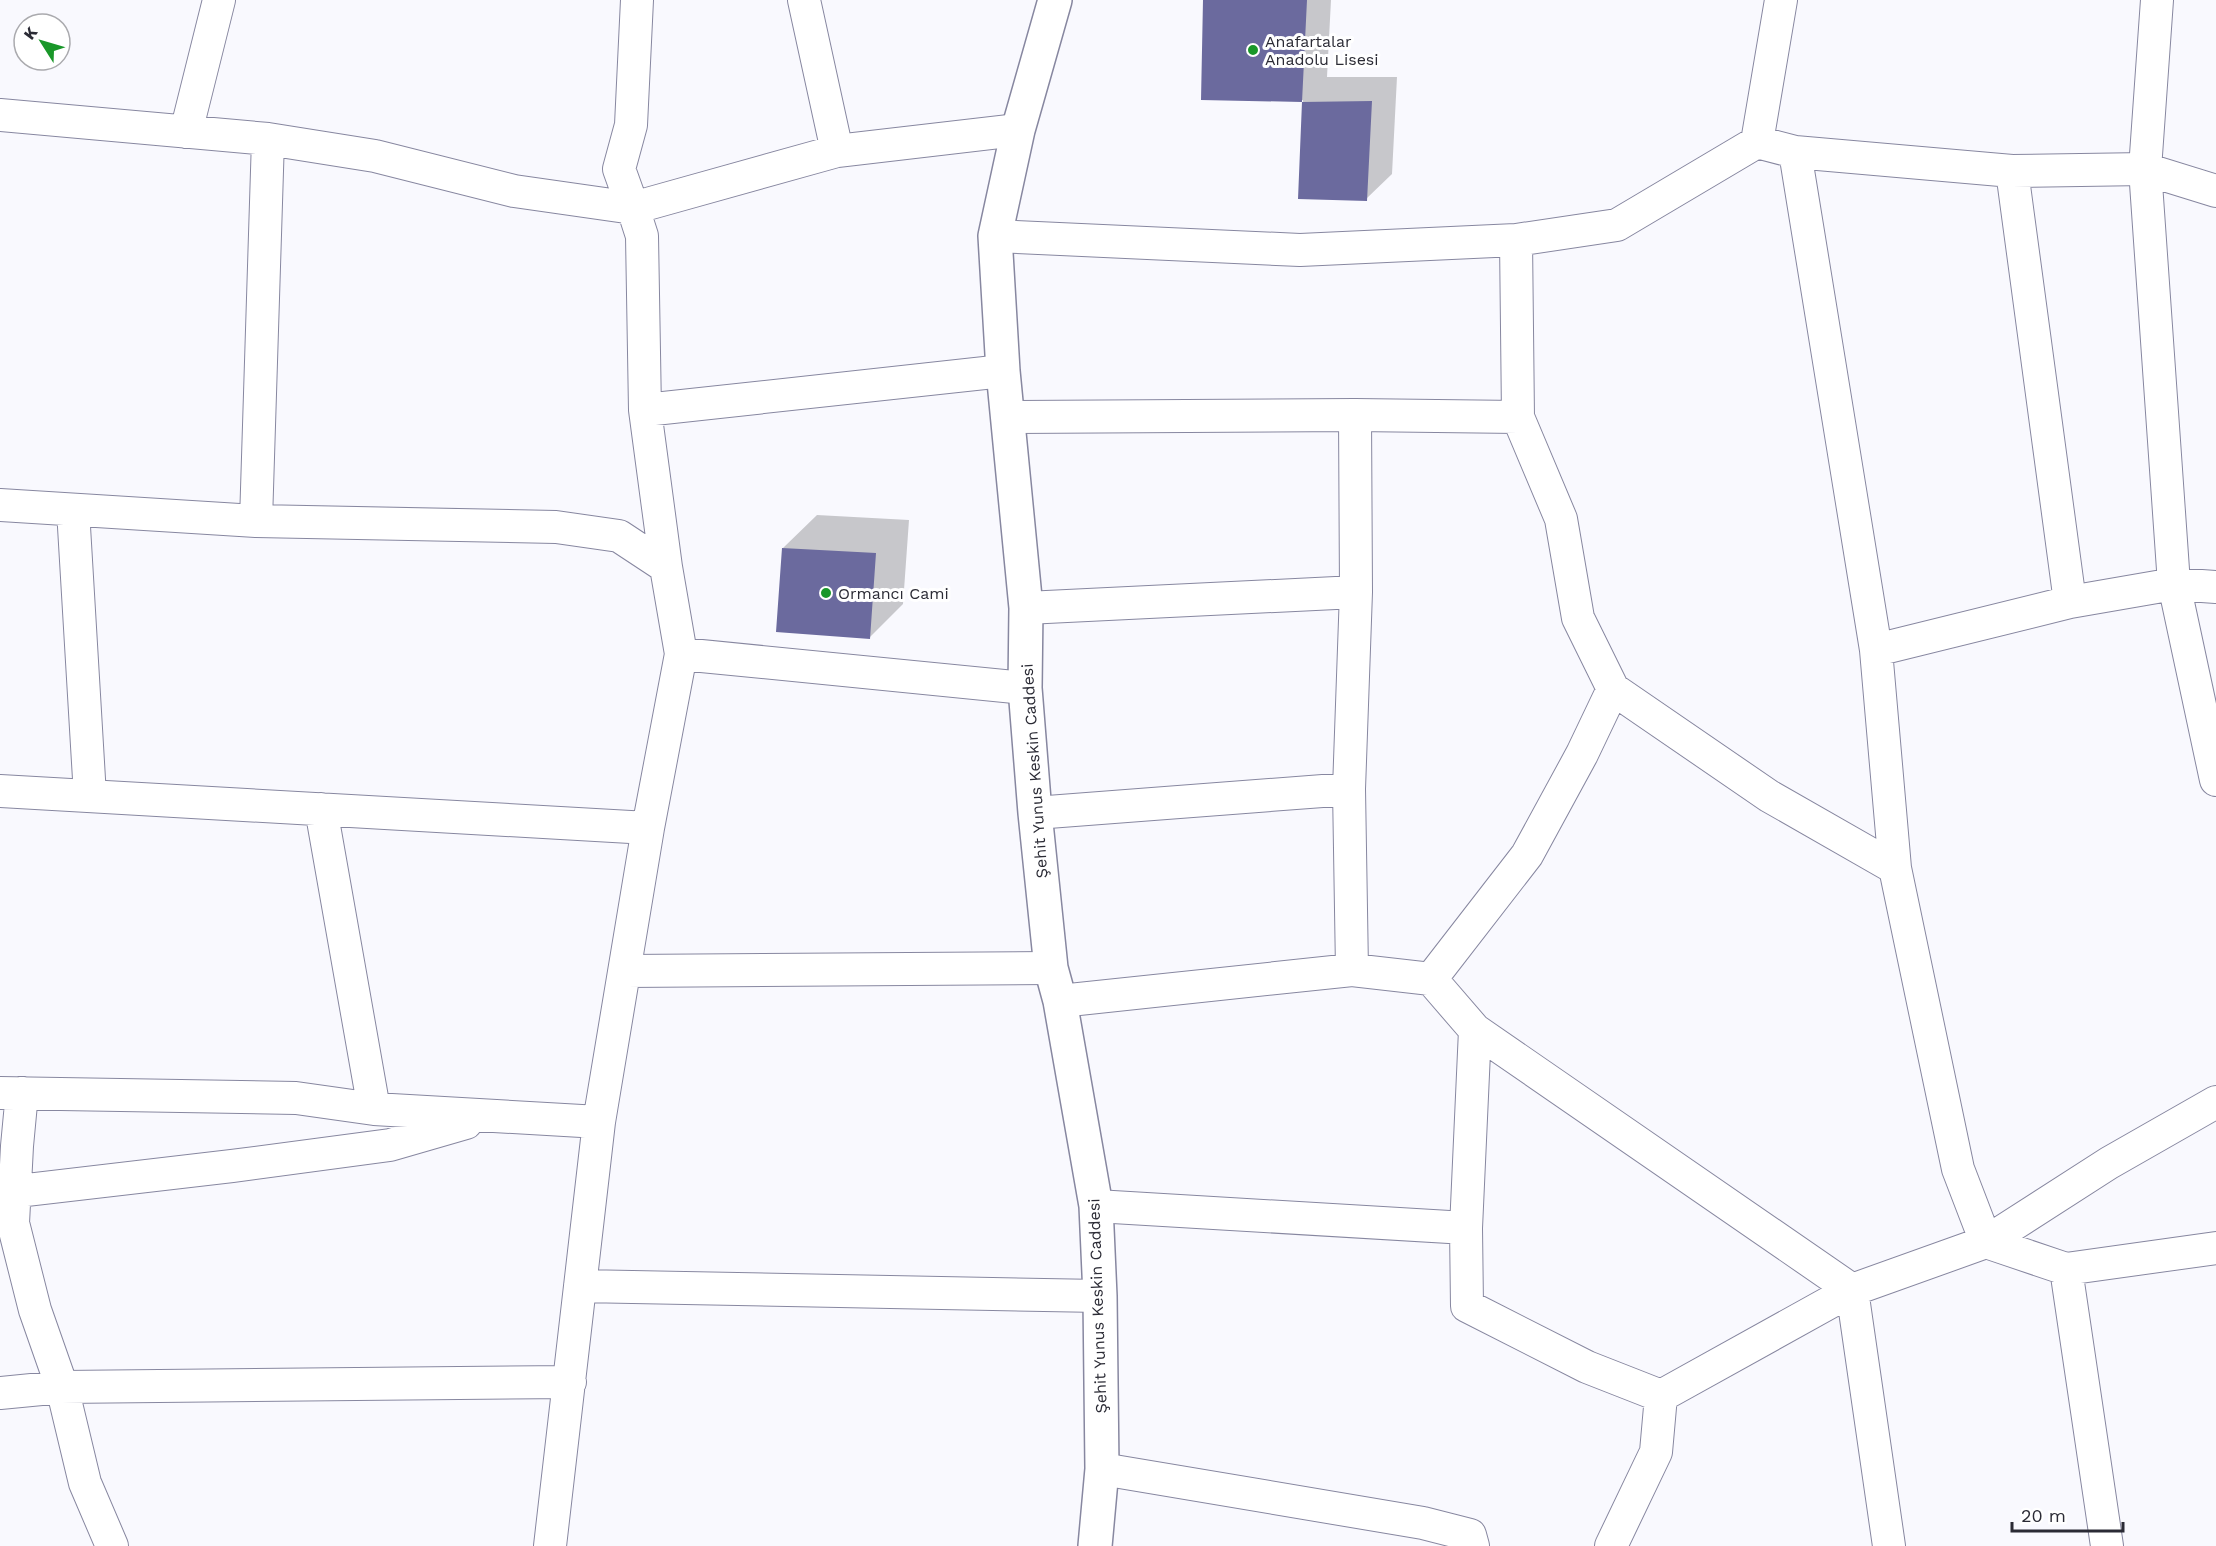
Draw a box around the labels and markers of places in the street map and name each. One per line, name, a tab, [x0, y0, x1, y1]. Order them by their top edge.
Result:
place label: Anafartalar Anadolu Lisesi	[1265, 32, 1379, 69]
marker: Anafartalar Anadolu Lisesi	[1246, 43, 1260, 57]
place label: Ormancı Cami	[838, 584, 949, 603]
marker: Ormancı Cami	[819, 586, 833, 600]

